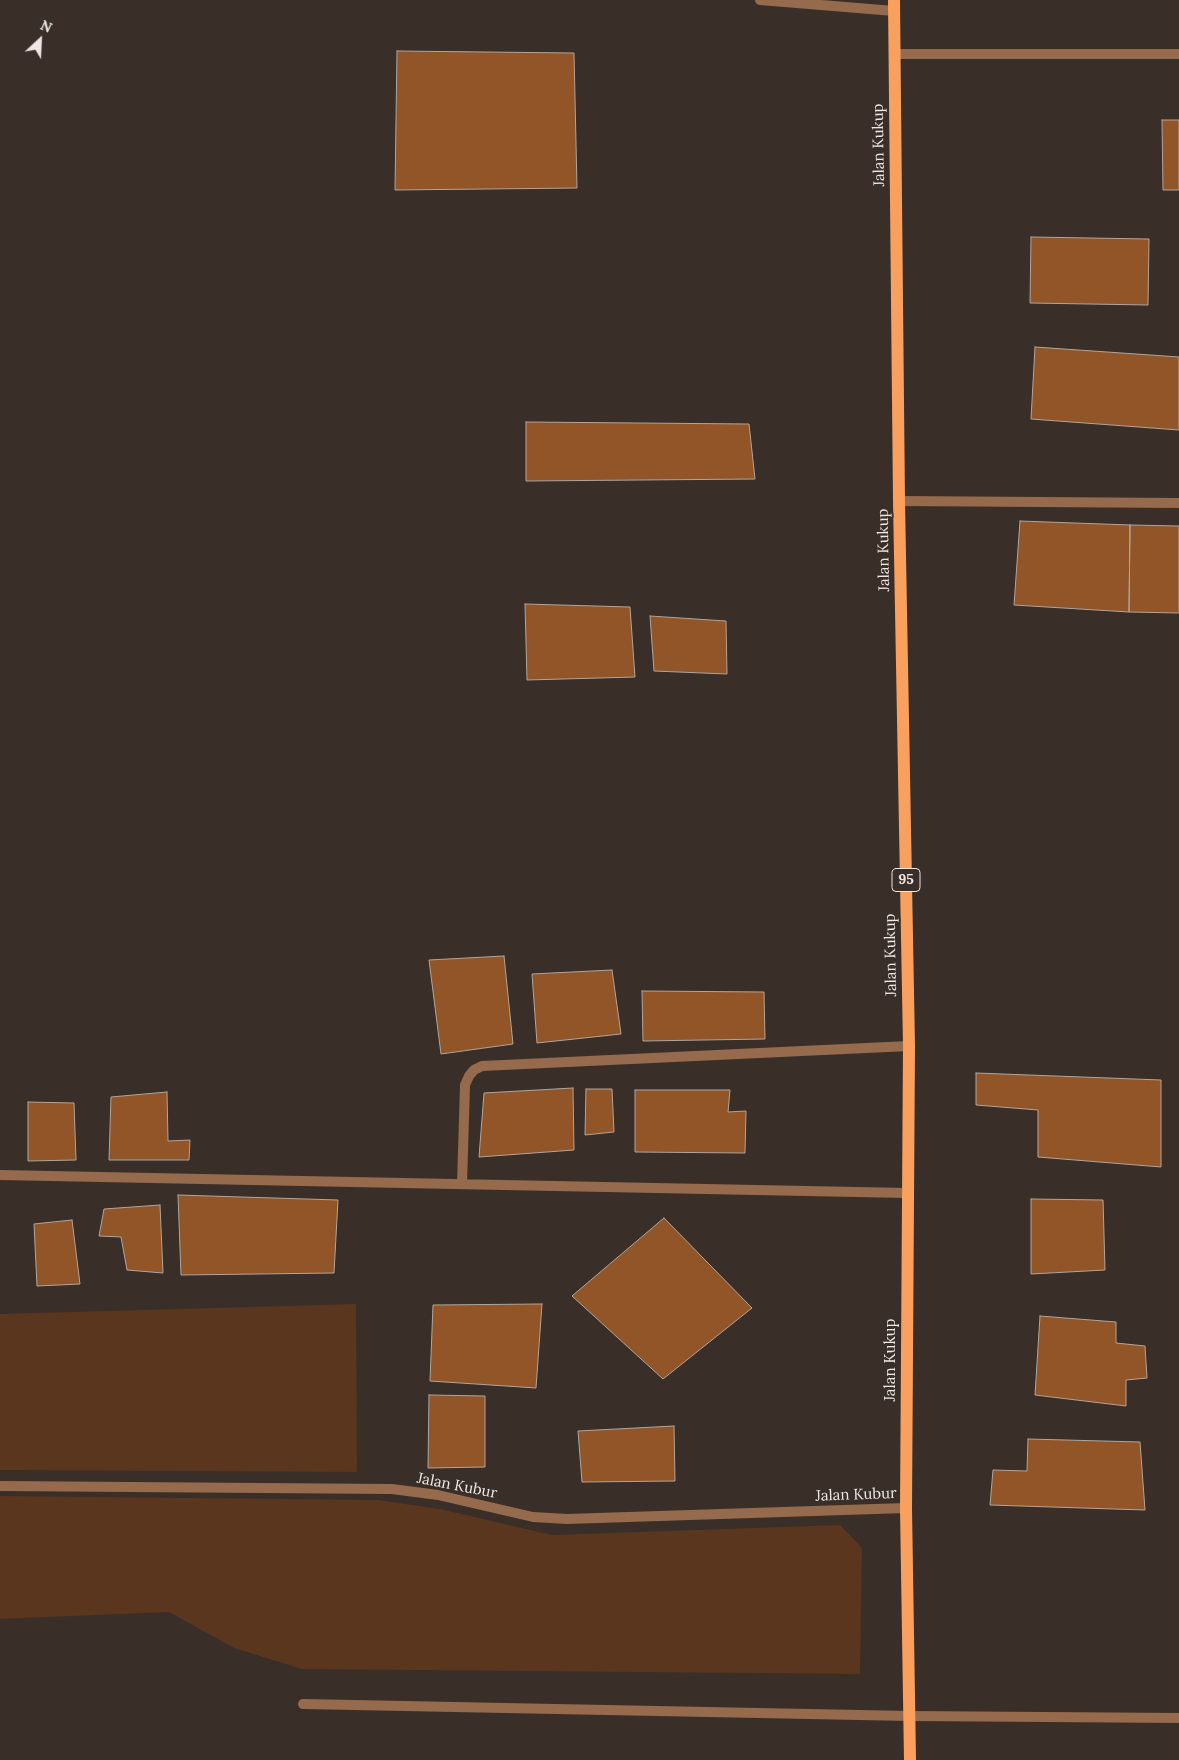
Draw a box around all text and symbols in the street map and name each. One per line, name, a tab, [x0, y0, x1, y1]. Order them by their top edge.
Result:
north arrow	[15, 15, 65, 65]
text: N	[38, 16, 55, 37]
street label: Jalan Kukup	[869, 103, 889, 187]
street label: Jalan Kukup	[874, 508, 894, 592]
road number: 95	[892, 868, 920, 892]
street label: Jalan Kukup	[881, 913, 901, 997]
street label: Jalan Kukup	[882, 1319, 900, 1401]
street label: Jalan Kubur	[415, 1469, 499, 1503]
street label: Jalan Kubur	[815, 1485, 897, 1505]

